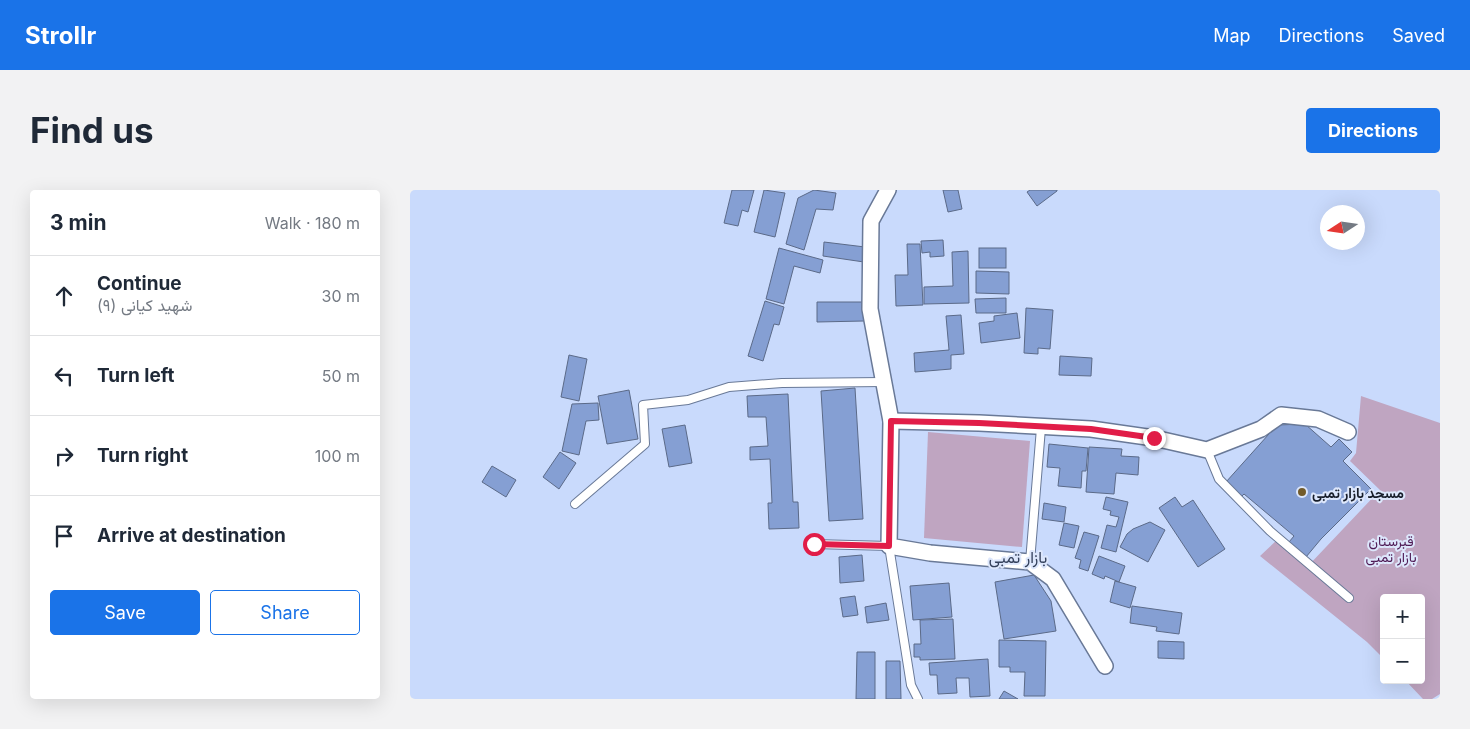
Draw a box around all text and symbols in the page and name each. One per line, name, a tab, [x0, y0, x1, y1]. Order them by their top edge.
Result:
text: Strollr	[25, 21, 96, 50]
text: Map	[1213, 25, 1251, 46]
text: Directions	[1279, 25, 1364, 46]
text: Saved	[1392, 25, 1445, 46]
button: Directions	[1306, 108, 1440, 153]
text: Find us	[30, 109, 154, 151]
north arrow	[1320, 205, 1365, 250]
text: 3 min	[50, 210, 106, 235]
text: Walk · 180 m	[265, 213, 360, 233]
text: Continue	[97, 272, 182, 295]
icon: ahead	[50, 282, 78, 310]
text: 30 m	[322, 286, 360, 306]
text: شهید کیانی (۹)	[97, 295, 192, 315]
icon: left	[50, 362, 78, 390]
text: Turn left	[97, 364, 175, 387]
text: 50 m	[322, 366, 360, 386]
route end	[1143, 427, 1166, 450]
icon: right	[50, 442, 78, 470]
text: Turn right	[97, 444, 188, 467]
text: 100 m	[315, 446, 360, 466]
place label: مسجد بازار تمبی	[1312, 484, 1404, 502]
marker: مسجد بازار تمبی	[1296, 486, 1308, 498]
icon: arrive	[50, 522, 78, 550]
text: Arrive at destination	[97, 524, 286, 547]
park label: قبرستان بازار تمبی	[1365, 532, 1417, 566]
route start	[803, 533, 826, 556]
district label: بازار تمبی	[989, 547, 1047, 568]
button: Save	[50, 590, 200, 635]
button: Share	[210, 590, 360, 635]
map controls	[1380, 594, 1425, 684]
button: +	[1380, 594, 1425, 639]
button: −	[1380, 639, 1425, 684]

